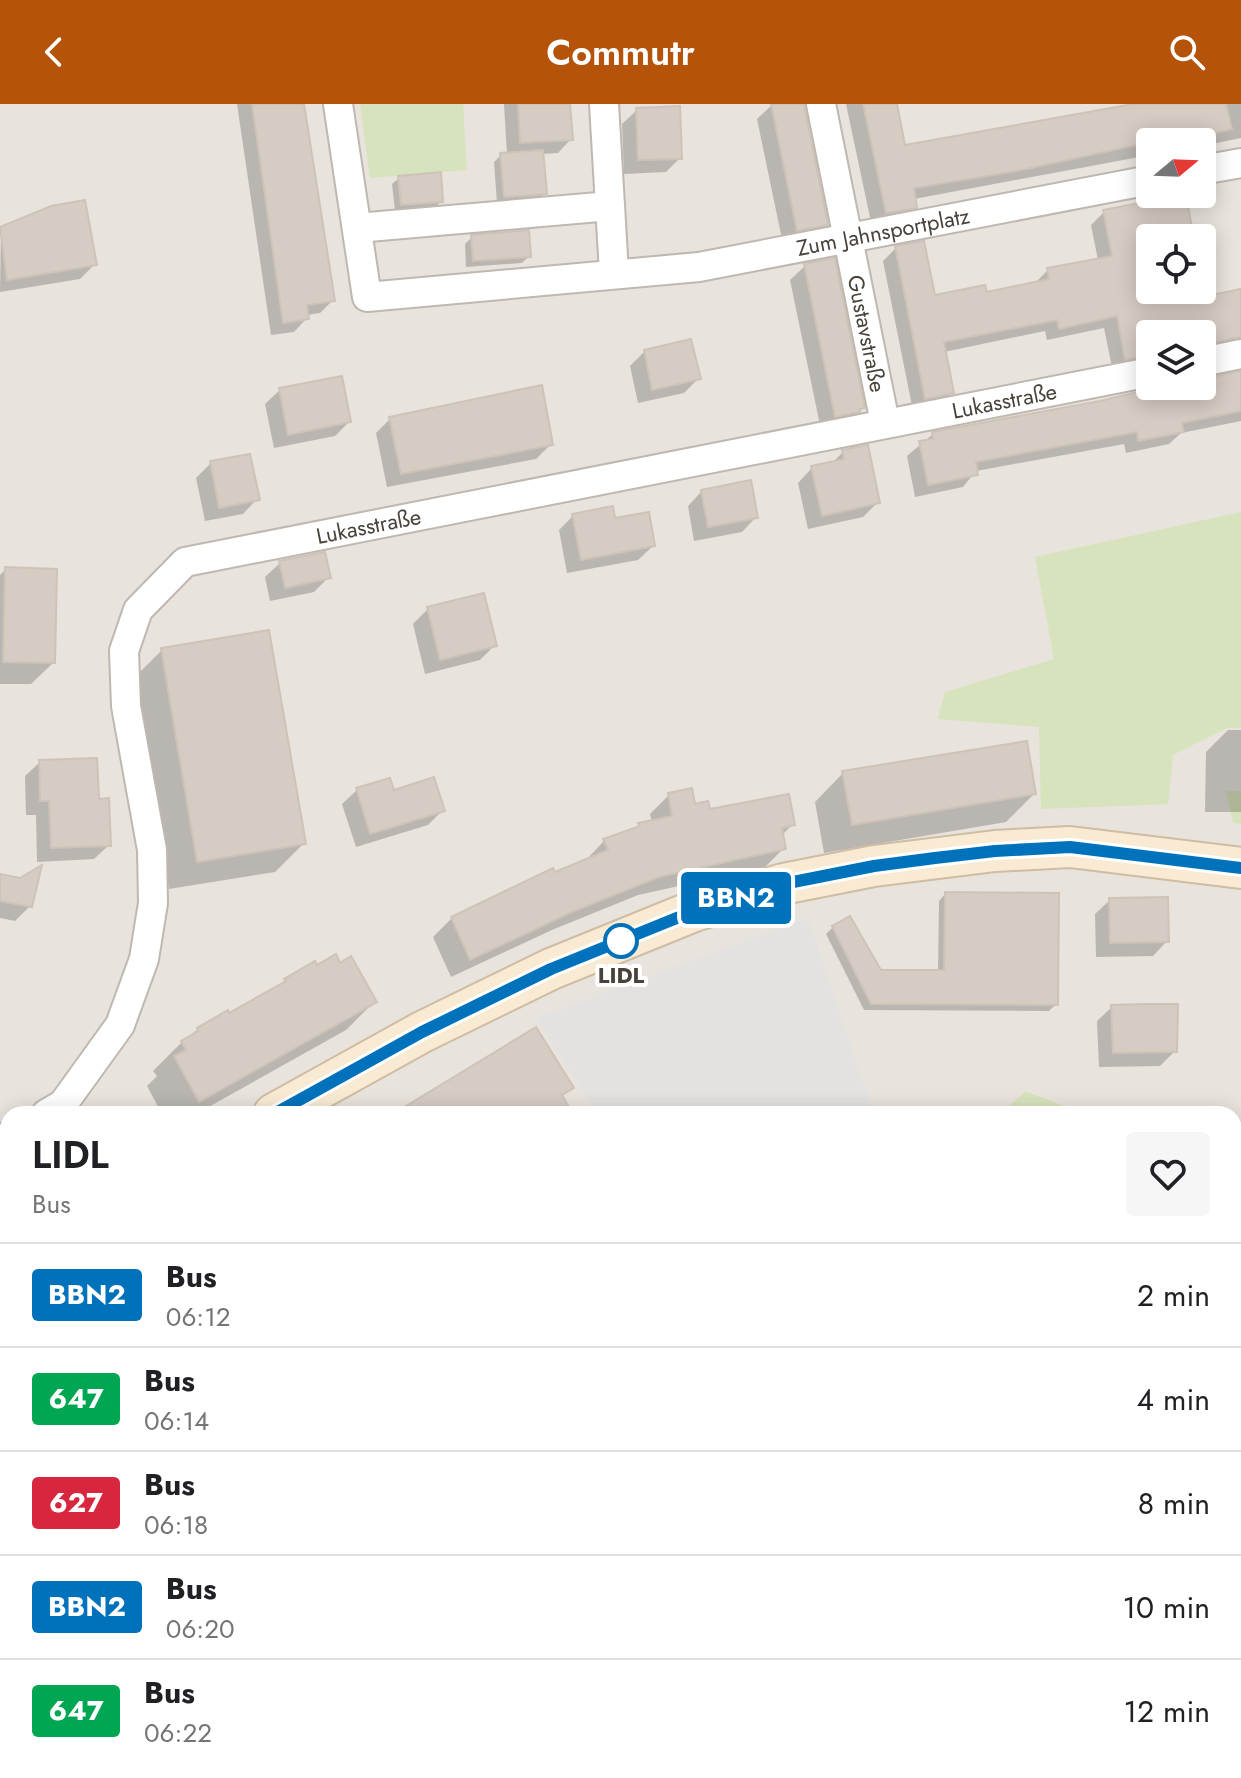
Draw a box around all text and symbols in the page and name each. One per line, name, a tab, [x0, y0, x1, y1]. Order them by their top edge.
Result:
text: Commutr	[546, 26, 695, 78]
icon: back	[32, 30, 76, 74]
icon: search	[1165, 30, 1209, 74]
north arrow	[1136, 128, 1216, 208]
map controls	[1136, 128, 1216, 400]
street label: Zum Jahnsportplatz	[794, 199, 972, 264]
button: locate	[1136, 224, 1216, 304]
street label: Gustavstraße	[840, 272, 894, 395]
button: layers	[1136, 320, 1216, 400]
street label: Lukasstraße	[949, 375, 1060, 427]
street label: Lukasstraße	[313, 500, 424, 552]
line badge: BBN2	[680, 872, 792, 924]
text: BBN2	[697, 877, 775, 918]
marker: LIDL	[604, 924, 638, 958]
place label: LIDL	[598, 959, 645, 991]
text: LIDL	[32, 1127, 109, 1182]
button: heart	[1126, 1132, 1210, 1216]
text: Bus	[32, 1185, 71, 1223]
text: Bus	[166, 1255, 217, 1298]
text: BBN2	[48, 1274, 126, 1315]
text: 2 min	[1137, 1274, 1210, 1317]
text: 06:12	[166, 1298, 231, 1336]
text: Bus	[144, 1359, 195, 1402]
text: 647	[48, 1378, 104, 1419]
text: 4 min	[1137, 1378, 1210, 1421]
text: 06:14	[144, 1402, 209, 1440]
text: Bus	[144, 1463, 195, 1506]
text: 627	[49, 1482, 103, 1523]
text: 8 min	[1138, 1482, 1210, 1525]
text: 06:18	[144, 1506, 208, 1544]
text: Bus	[166, 1567, 217, 1610]
text: BBN2	[48, 1586, 126, 1627]
text: 10 min	[1123, 1586, 1210, 1629]
text: 06:20	[166, 1610, 235, 1648]
text: Bus	[144, 1671, 195, 1714]
text: 647	[48, 1690, 104, 1731]
text: 12 min	[1123, 1690, 1210, 1733]
text: 06:22	[144, 1714, 212, 1752]

